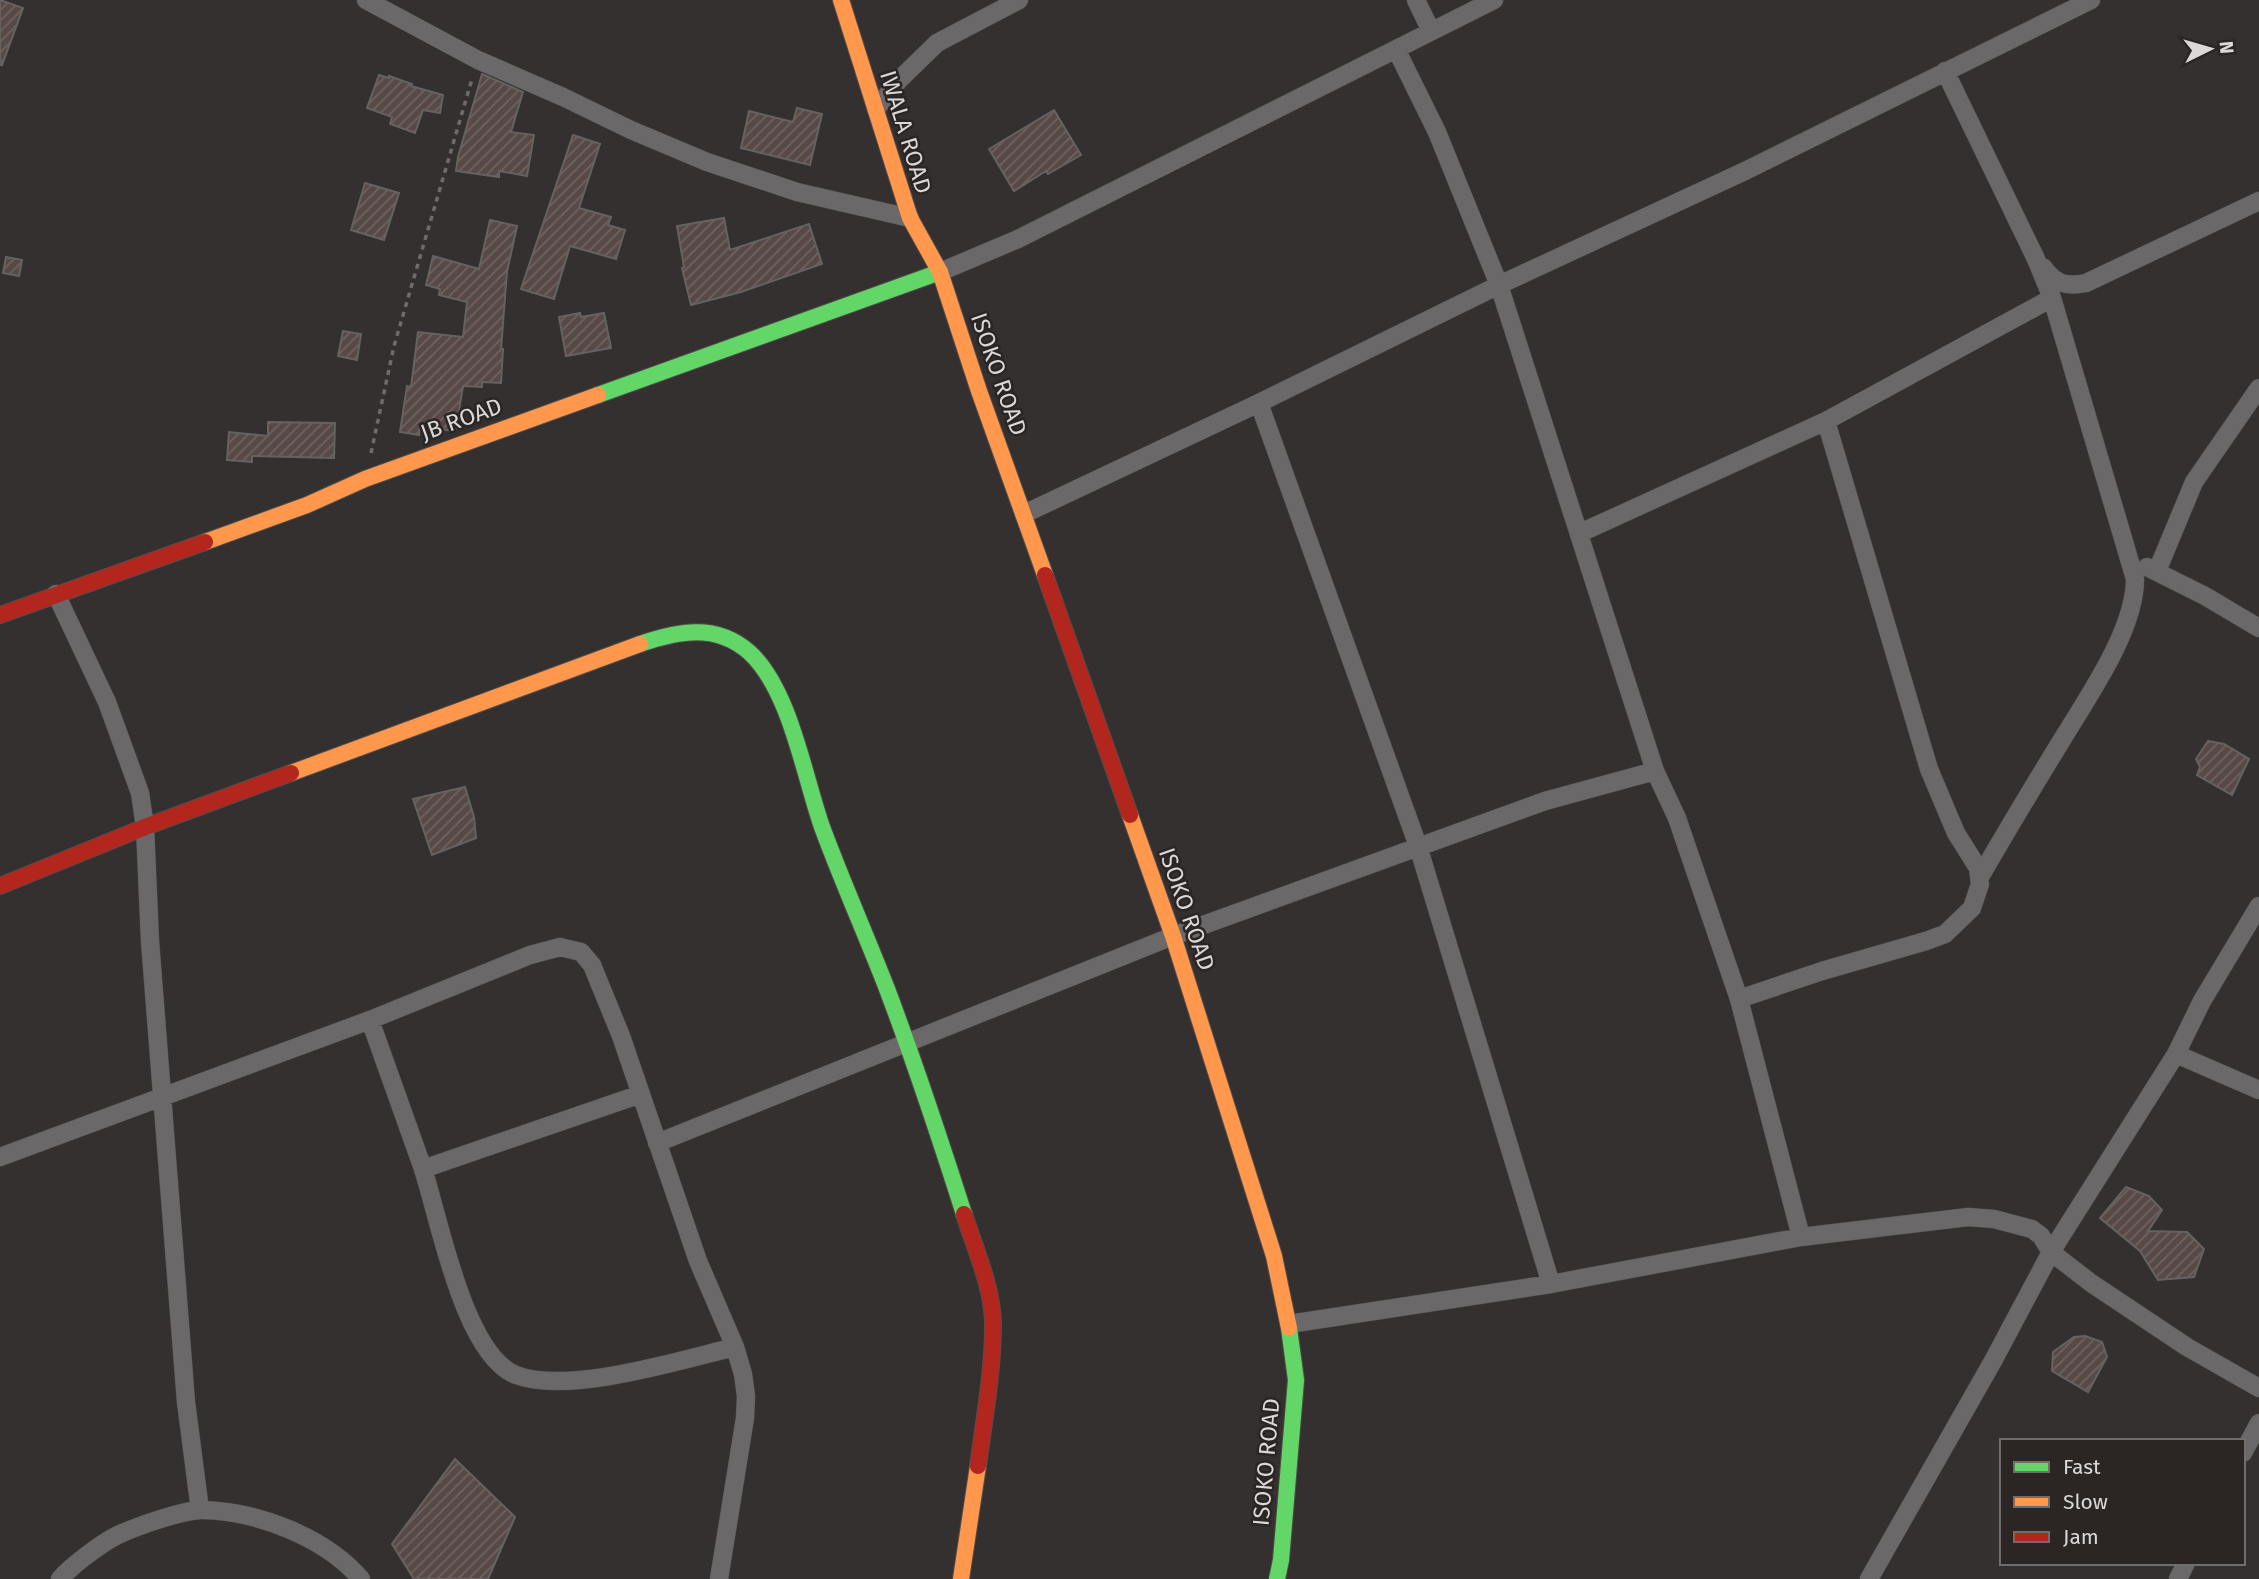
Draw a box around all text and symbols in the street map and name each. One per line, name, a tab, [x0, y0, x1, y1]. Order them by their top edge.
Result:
north arrow	[2175, 14, 2245, 84]
text: N	[2214, 40, 2238, 55]
street label: IWALA ROAD	[874, 67, 938, 197]
street label: ISOKO ROAD	[965, 309, 1033, 439]
street label: JB ROAD	[417, 391, 505, 447]
street label: ISOKO ROAD	[1153, 844, 1221, 974]
street label: ISOKO ROAD	[1246, 1397, 1286, 1527]
legend	[2000, 1439, 2245, 1565]
text: Fast	[2063, 1454, 2101, 1480]
text: Slow	[2063, 1489, 2108, 1515]
text: Jam	[2063, 1524, 2099, 1550]

